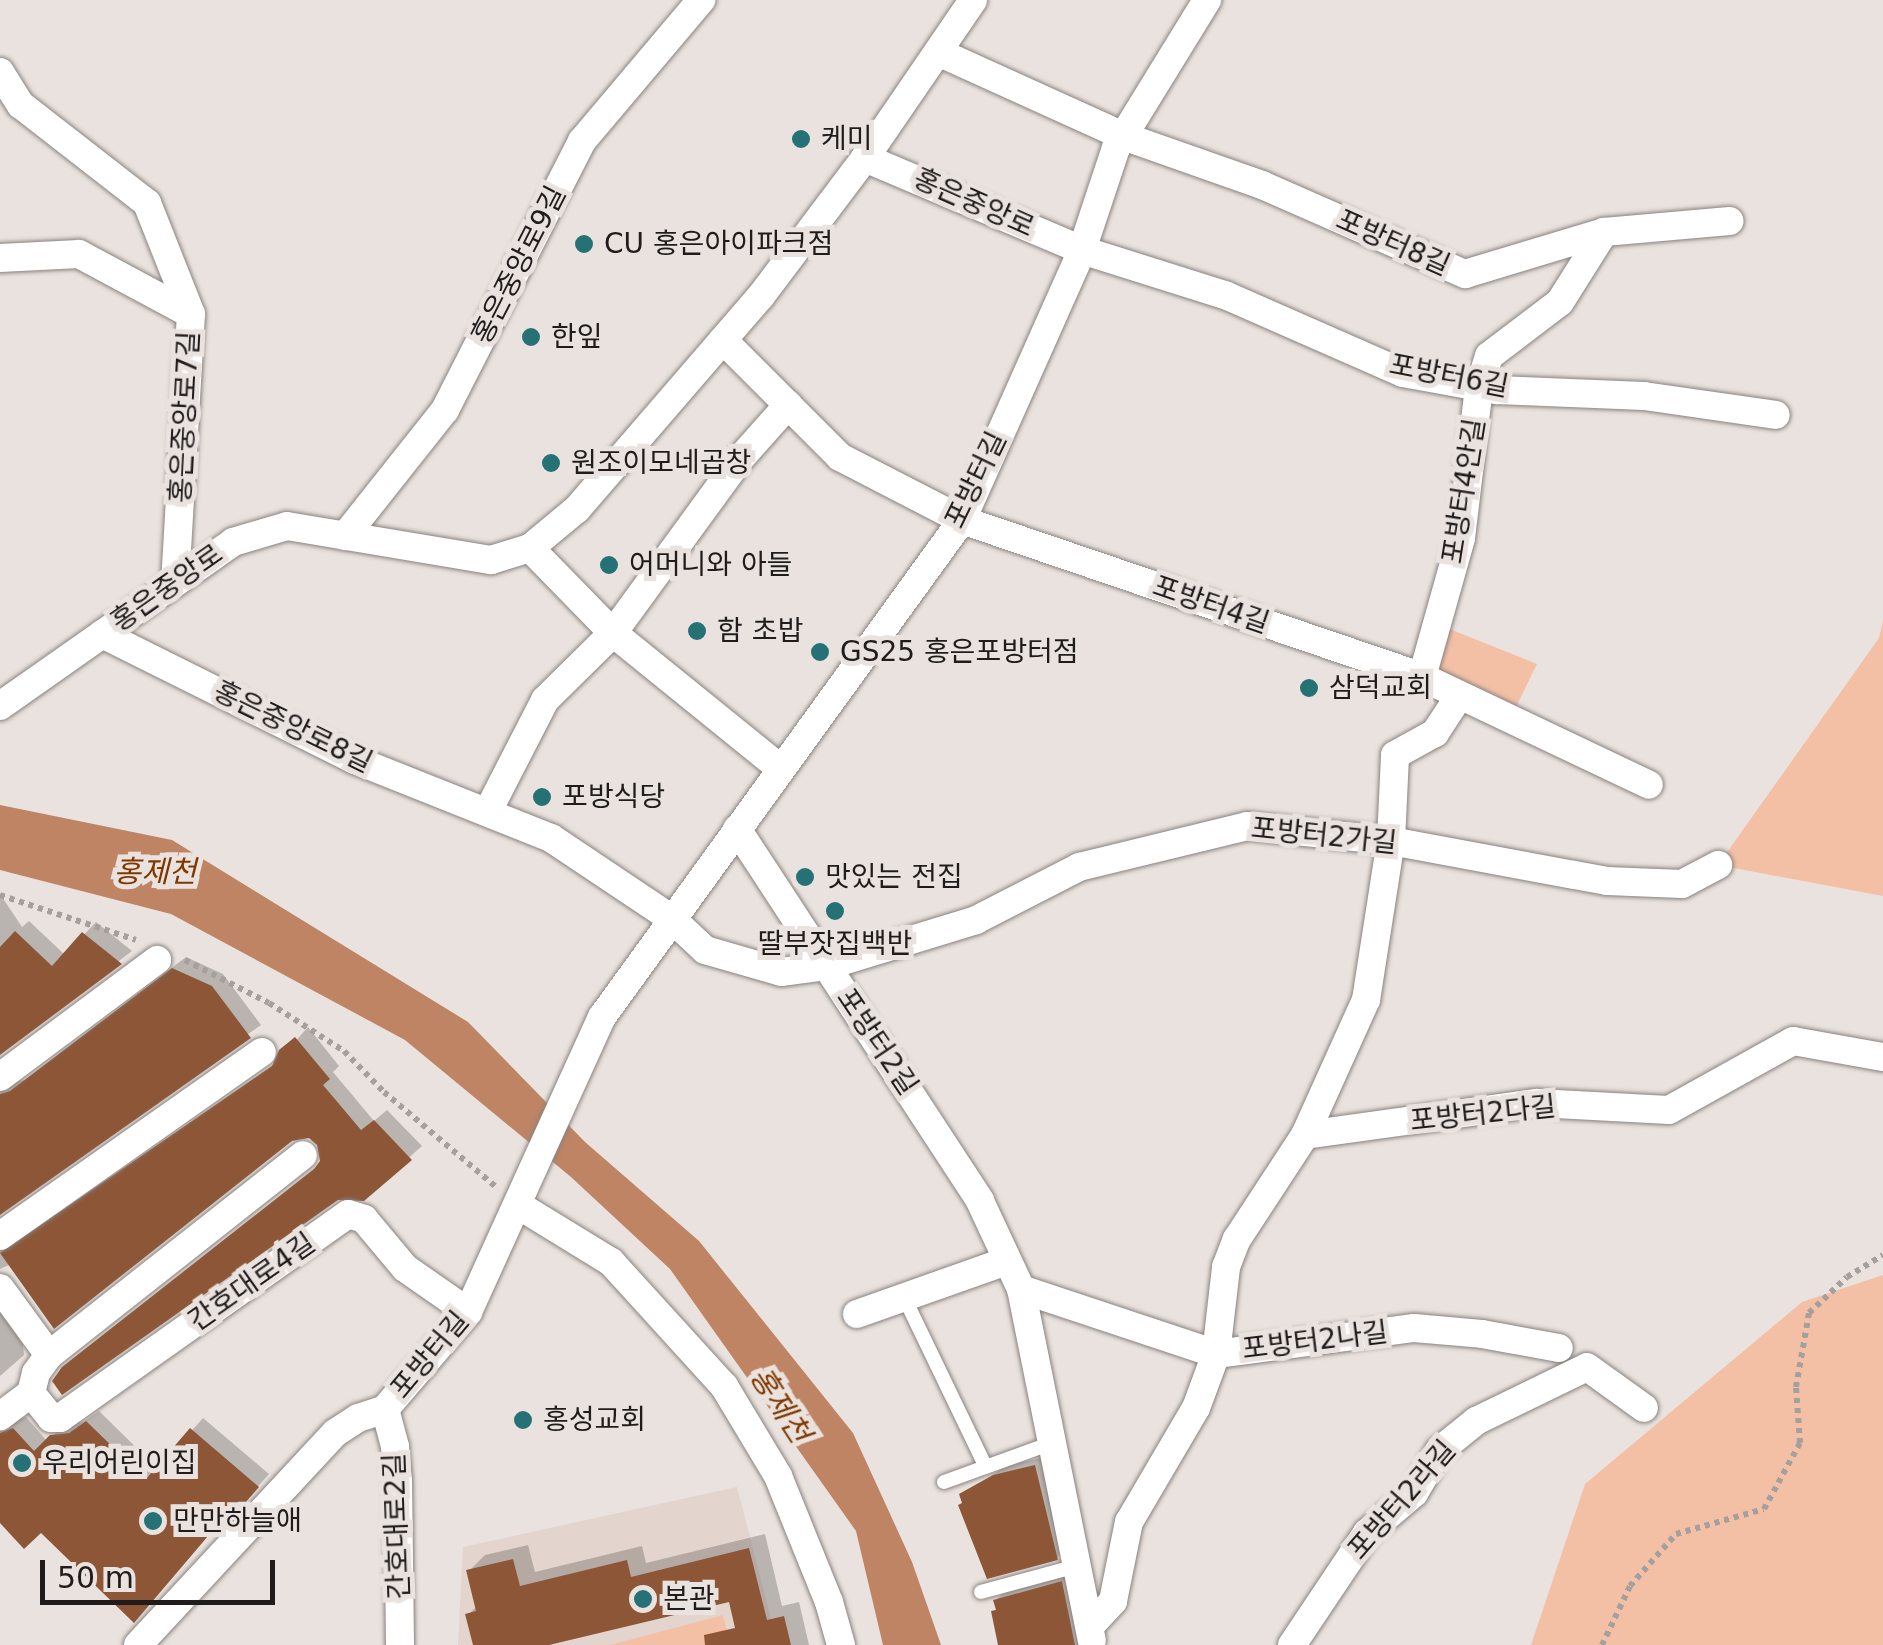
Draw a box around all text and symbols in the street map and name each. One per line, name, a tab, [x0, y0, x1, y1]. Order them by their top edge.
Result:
place label: 케미	[821, 122, 873, 156]
marker: 케미	[790, 128, 812, 150]
street label: 홍은중앙로	[908, 161, 1040, 245]
street label: 홍은중앙로9길	[465, 181, 573, 349]
street label: 포방터8길	[1331, 203, 1455, 283]
place label: CU 홍은아이파크점	[604, 227, 833, 261]
marker: CU 홍은아이파크점	[573, 233, 595, 255]
place label: 한잎	[551, 320, 603, 354]
marker: 한잎	[520, 326, 542, 348]
street label: 홍은중앙로7길	[164, 330, 206, 504]
street label: 포방터6길	[1386, 348, 1512, 404]
street label: 포방터4안길	[1436, 416, 1492, 566]
street label: 포방터길	[938, 426, 1014, 534]
place label: 원조이모네곱창	[571, 446, 751, 480]
marker: 원조이모네곱창	[540, 452, 562, 474]
street label: 홍은중앙로	[105, 537, 229, 639]
place label: 어머니와 아들	[629, 548, 792, 582]
marker: 어머니와 아들	[598, 554, 620, 576]
street label: 포방터4길	[1148, 569, 1274, 641]
place label: 함 초밥	[717, 614, 803, 648]
marker: 함 초밥	[686, 620, 708, 642]
place label: GS25 홍은포방터점	[840, 635, 1079, 669]
marker: GS25 홍은포방터점	[809, 641, 831, 663]
place label: 삼덕교회	[1329, 671, 1432, 705]
street label: 홍은중앙로8길	[208, 674, 378, 780]
marker: 삼덕교회	[1298, 677, 1320, 699]
place label: 포방식당	[562, 780, 665, 814]
marker: 포방식당	[531, 786, 553, 808]
street label: 포방터2가길	[1249, 812, 1399, 860]
water label: 홍제천	[114, 854, 196, 890]
place label: 맛있는 전집	[825, 860, 963, 894]
marker: 맛있는 전집	[794, 866, 816, 888]
marker: 딸부잣집백반	[824, 900, 846, 922]
place label: 딸부잣집백반	[758, 927, 912, 961]
street label: 포방터2길	[829, 983, 925, 1101]
street label: 포방터2다길	[1408, 1090, 1558, 1138]
street label: 간호대로4길	[182, 1226, 322, 1338]
street label: 포방터길	[384, 1305, 476, 1405]
street label: 포방터2나길	[1240, 1315, 1390, 1367]
water label: 홍제천	[742, 1360, 818, 1450]
place label: 홍성교회	[543, 1403, 646, 1437]
marker: 홍성교회	[512, 1409, 534, 1431]
street label: 포방터2라길	[1341, 1434, 1463, 1566]
place label: 우리어린이집	[42, 1446, 197, 1480]
marker: 우리어린이집	[11, 1452, 33, 1474]
street label: 간호대로2길	[378, 1452, 416, 1600]
place label: 만만하늘애	[173, 1504, 302, 1538]
marker: 만만하늘애	[142, 1510, 164, 1532]
scale bar	[45, 1540, 280, 1602]
text: 50 m	[57, 1560, 134, 1595]
place label: 본관	[663, 1582, 715, 1616]
marker: 본관	[632, 1588, 654, 1610]

